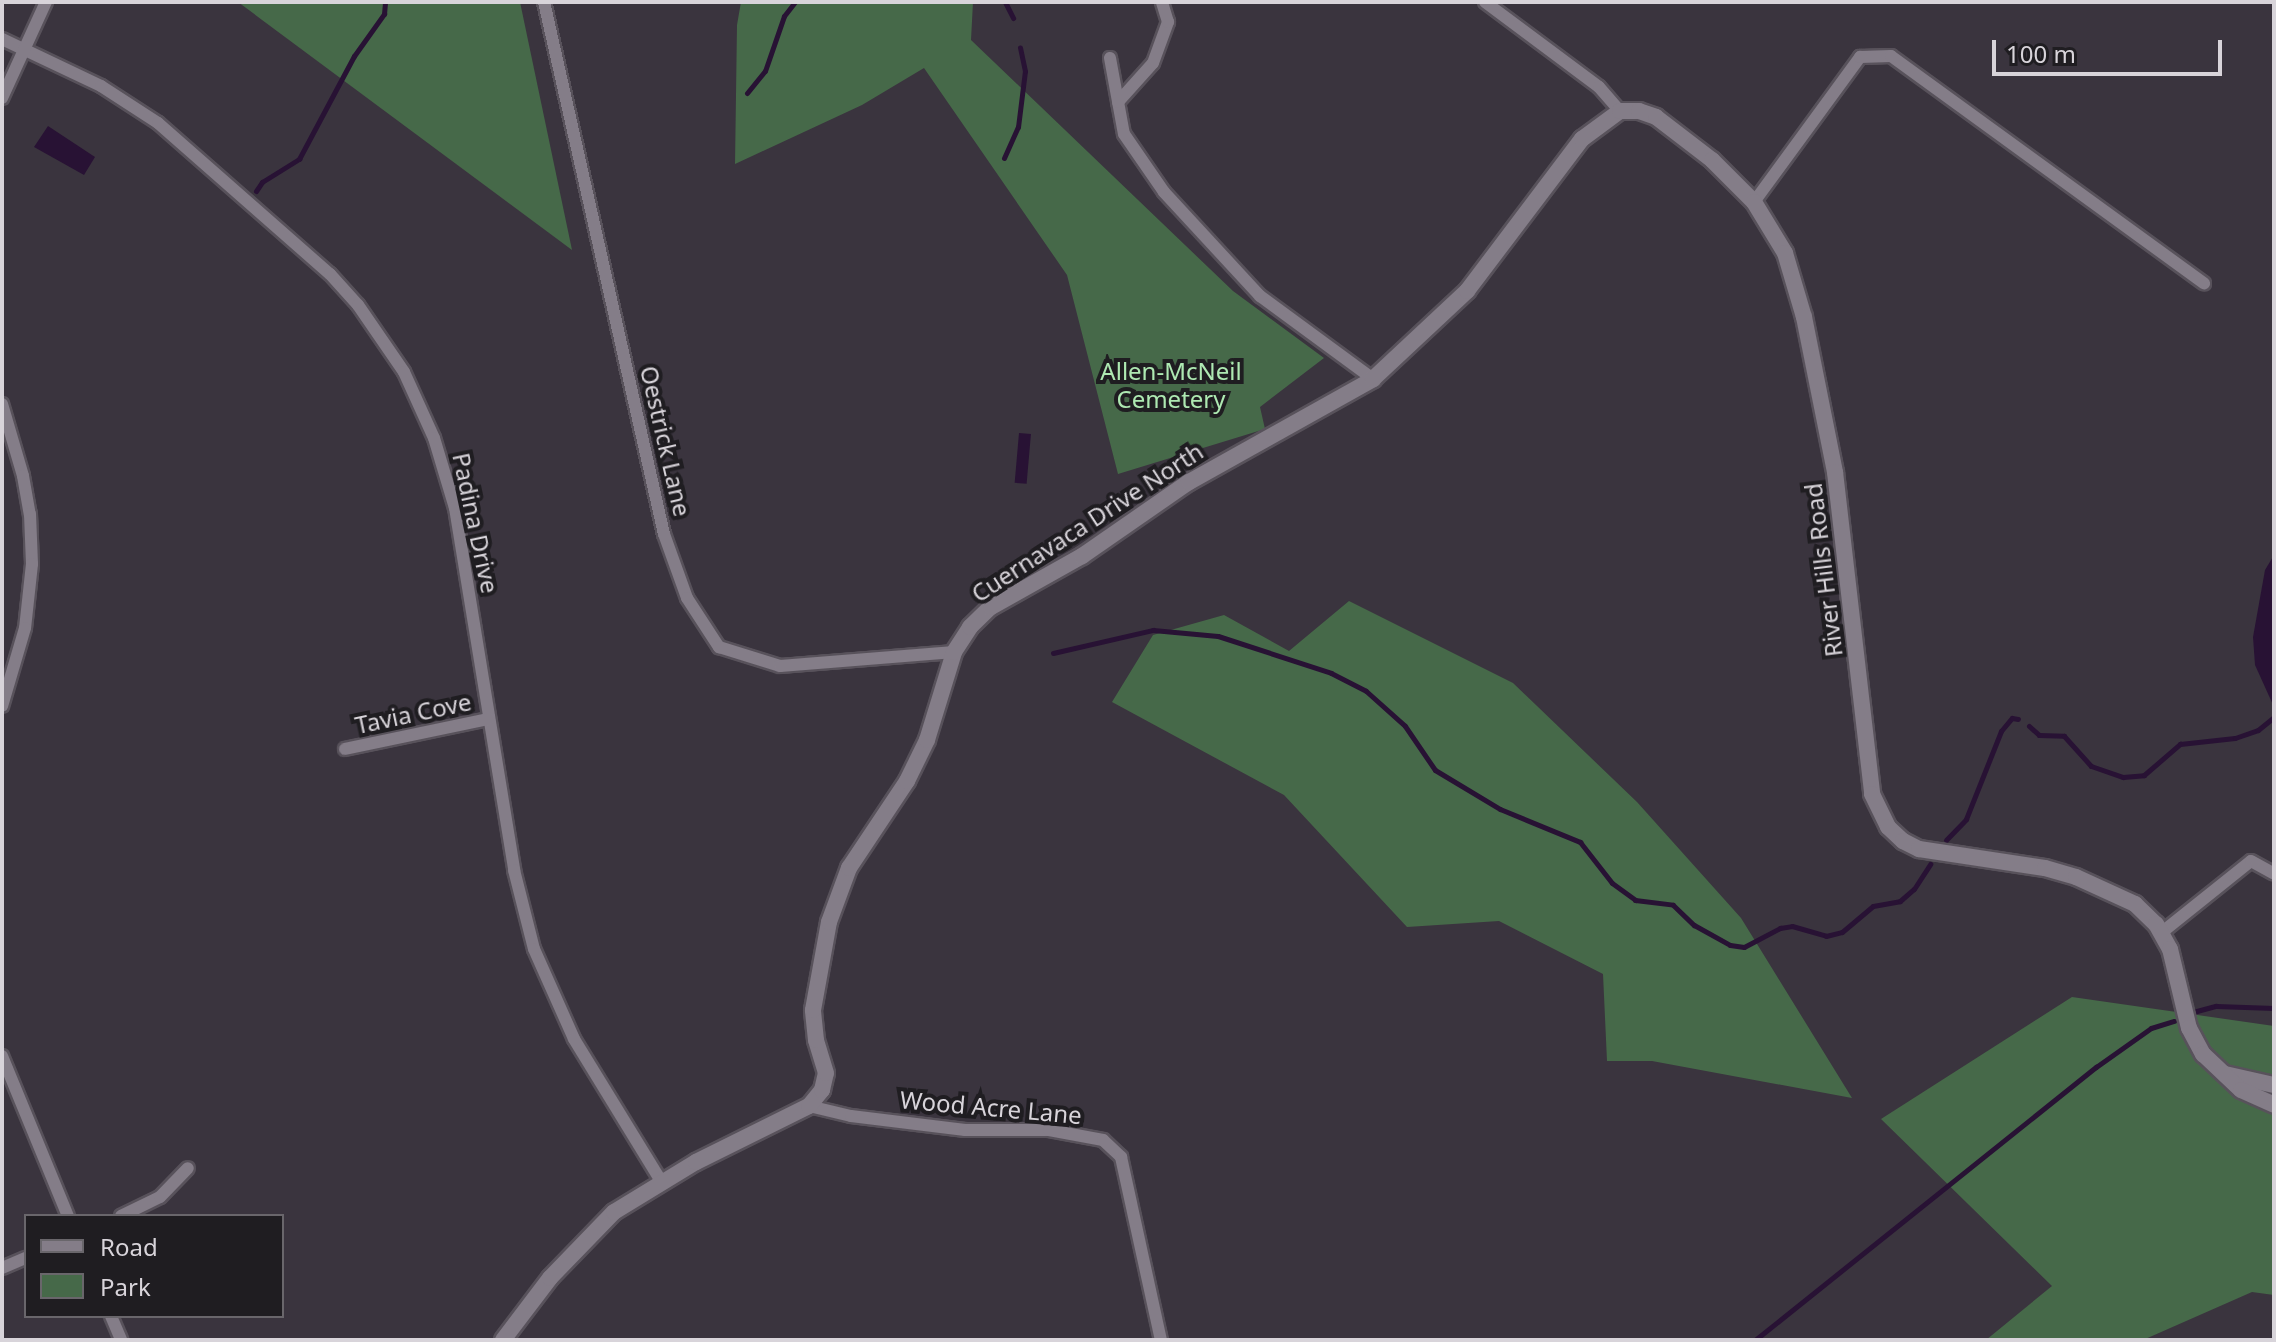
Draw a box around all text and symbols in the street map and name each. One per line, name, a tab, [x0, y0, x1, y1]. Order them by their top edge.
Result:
scale bar	[1996, 24, 2226, 74]
text: 100 m	[2006, 37, 2076, 70]
park label: Allen-McNeil Cemetery	[1100, 357, 1242, 413]
street label: Oestrick Lane	[635, 363, 697, 519]
street label: Cuernavaca Drive North	[966, 436, 1208, 608]
street label: Padina Drive	[447, 450, 505, 596]
street label: River Hills Road	[1798, 482, 1848, 658]
street label: Tavia Cove	[352, 687, 474, 739]
street label: Wood Acre Lane	[899, 1085, 1083, 1129]
legend	[24, 1214, 284, 1318]
text: Road	[100, 1230, 158, 1263]
text: Park	[100, 1270, 151, 1303]

